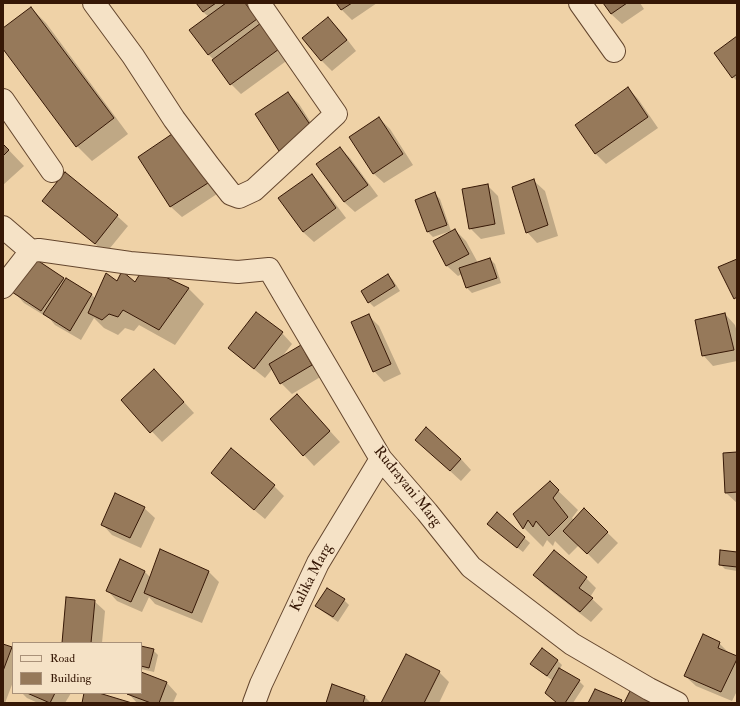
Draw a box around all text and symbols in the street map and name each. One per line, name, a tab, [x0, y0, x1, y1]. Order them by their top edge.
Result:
street label: Rudrayani Marg	[369, 443, 445, 531]
street label: Kalika Marg	[287, 541, 337, 615]
legend	[12, 642, 142, 694]
text: Road	[50, 651, 75, 666]
text: Building	[50, 671, 91, 686]

